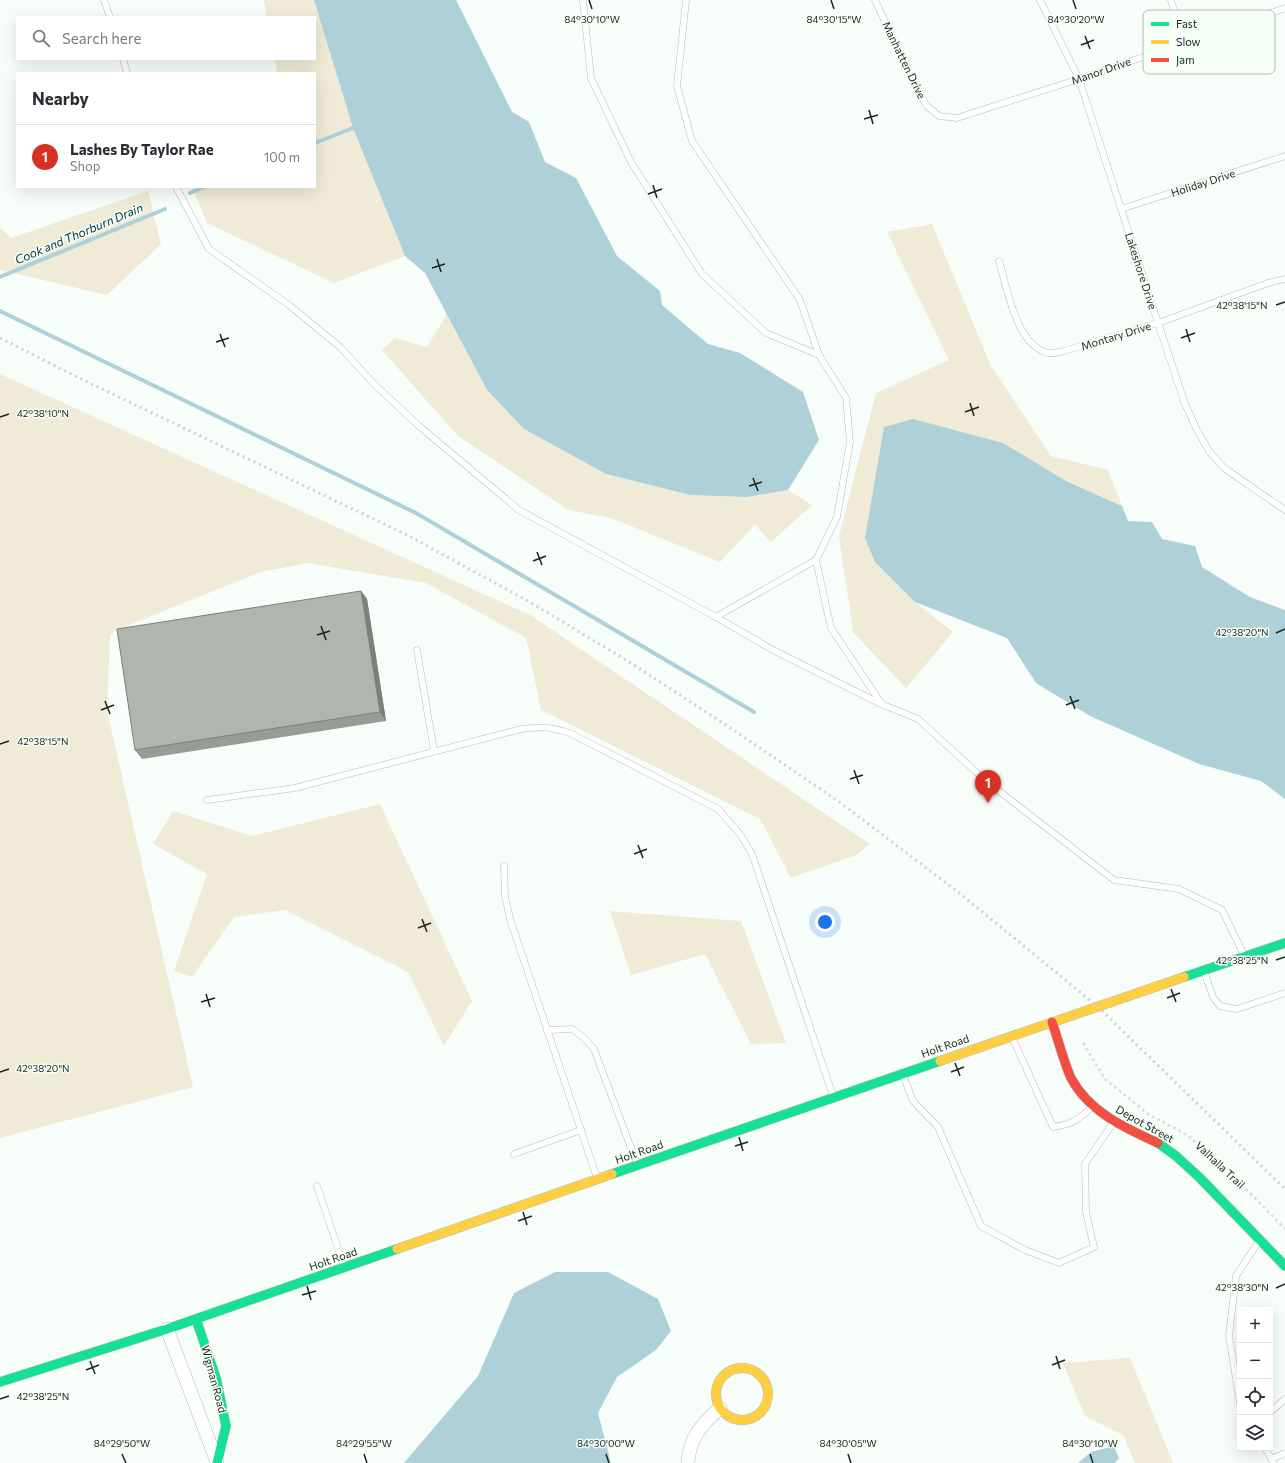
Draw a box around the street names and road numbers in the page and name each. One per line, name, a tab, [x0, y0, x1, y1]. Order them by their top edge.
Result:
street label: Manhatten Drive	[880, 19, 929, 101]
street label: Manor Drive	[1069, 54, 1133, 87]
street label: Holiday Drive	[1169, 166, 1237, 199]
street label: Lakeshore Drive	[1123, 231, 1160, 311]
street label: Montary Drive	[1079, 319, 1153, 352]
street label: Holt Road	[919, 1031, 971, 1060]
street label: Depot Street	[1114, 1102, 1177, 1145]
street label: Holt Road	[613, 1137, 665, 1166]
street label: Valhalla Trail	[1193, 1138, 1248, 1191]
street label: Holt Road	[307, 1244, 359, 1273]
street label: Wigman Road	[199, 1344, 230, 1414]

